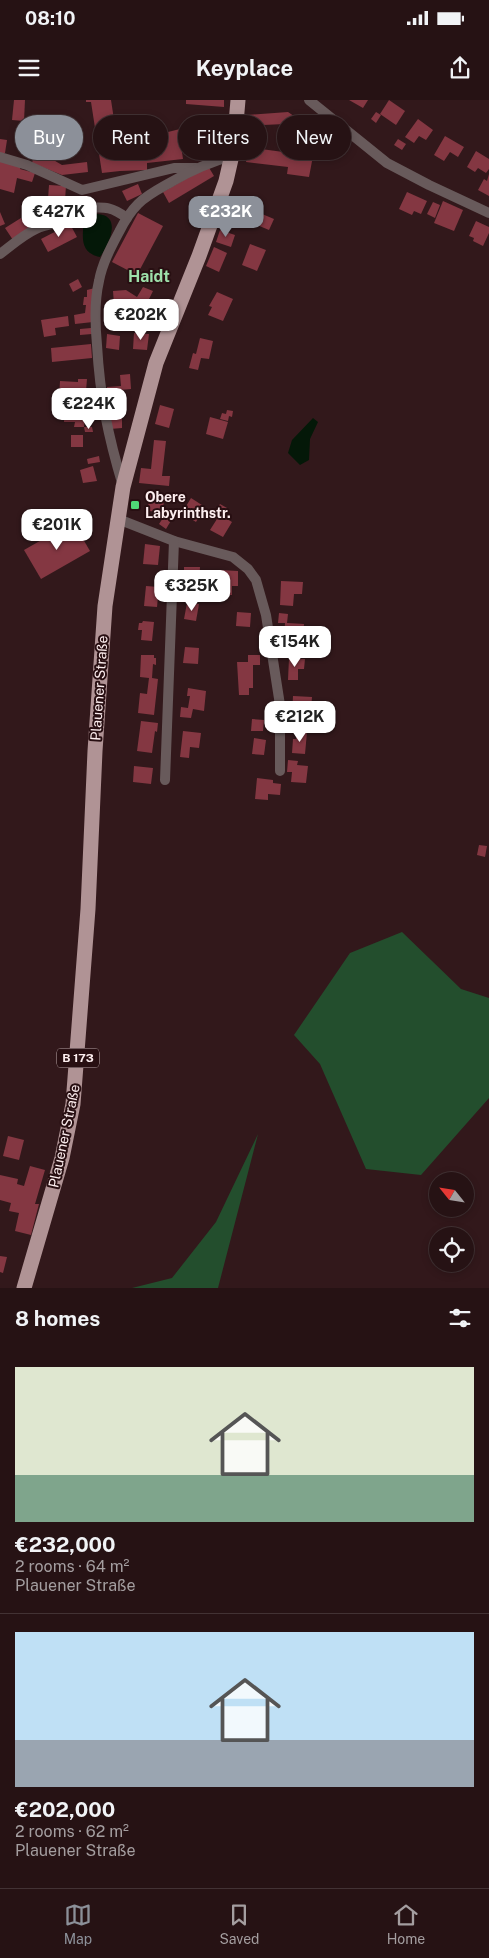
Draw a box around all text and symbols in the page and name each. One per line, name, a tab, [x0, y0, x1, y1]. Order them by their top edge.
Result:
text: 08:10	[25, 7, 75, 29]
icon: menu	[15, 54, 43, 82]
icon: share	[446, 54, 474, 82]
text: Keyplace	[196, 55, 293, 81]
chip: Buy	[15, 115, 83, 160]
chip: Rent	[93, 115, 168, 160]
chip: Filters	[178, 115, 267, 160]
chip: New	[277, 115, 351, 160]
pin: €427K	[24, 196, 94, 238]
pin: €232K	[191, 196, 261, 238]
text: €427K	[33, 202, 85, 221]
text: €232K	[200, 202, 252, 221]
district label: Haidt	[128, 267, 170, 286]
pin: €202K	[106, 298, 176, 341]
text: €202K	[115, 305, 167, 324]
pin: €224K	[54, 388, 124, 430]
text: €224K	[63, 394, 115, 413]
place label: Obere Labyrinthstr.	[145, 489, 231, 521]
marker: Obere Labyrinthstr.	[129, 499, 141, 511]
pin: €201K	[22, 508, 92, 551]
text: €201K	[32, 515, 82, 534]
pin: €325K	[157, 570, 227, 612]
text: €325K	[165, 576, 219, 595]
pin: €154K	[260, 626, 330, 668]
text: €154K	[270, 632, 320, 651]
street label: Plauener Straße	[87, 635, 111, 741]
pin: €212K	[265, 700, 335, 743]
text: €212K	[275, 707, 325, 726]
road number: B 173	[57, 1048, 99, 1068]
street label: Plauener Straße	[45, 1083, 83, 1189]
north arrow	[429, 1172, 474, 1218]
map controls	[429, 1172, 474, 1272]
button: locate	[429, 1227, 474, 1272]
icon: filters	[446, 1304, 474, 1332]
text: 8 homes	[15, 1306, 100, 1331]
icon: home	[200, 1399, 290, 1489]
text: €232,000	[15, 1532, 116, 1557]
text: 2 rooms · 64 m²	[15, 1557, 129, 1576]
text: Plauener Straße	[15, 1576, 136, 1595]
icon: home	[200, 1665, 290, 1755]
text: €202,000	[15, 1797, 115, 1822]
text: 2 rooms · 62 m²	[15, 1822, 129, 1841]
text: Plauener Straße	[15, 1841, 136, 1860]
tab: Map	[64, 1901, 92, 1947]
tab: Saved	[219, 1901, 259, 1947]
tab: Home	[387, 1901, 425, 1947]

